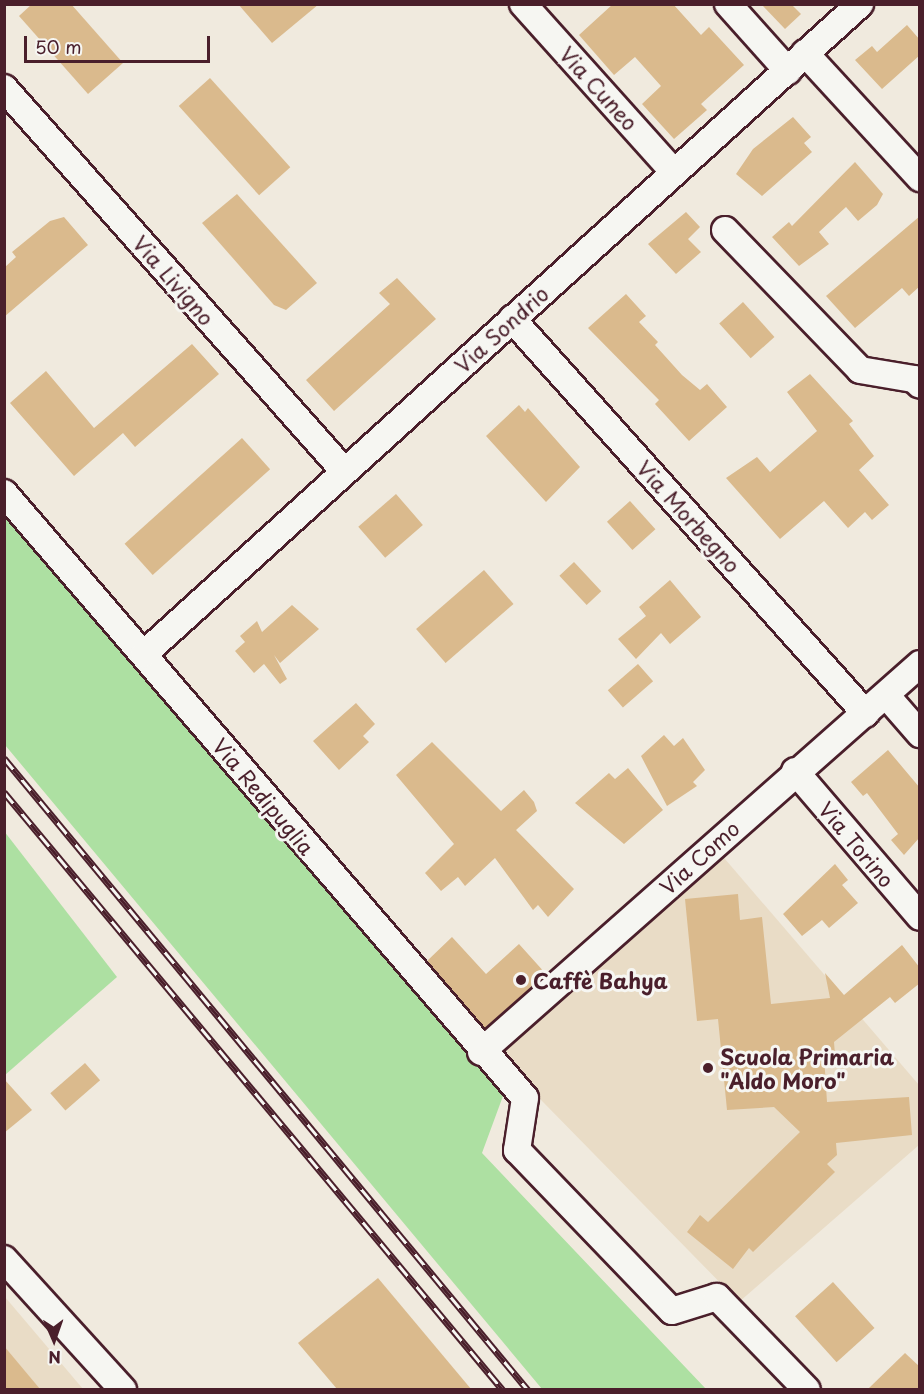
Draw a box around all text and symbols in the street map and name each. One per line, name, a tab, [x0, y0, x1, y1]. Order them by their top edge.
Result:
scale bar	[27, 24, 213, 62]
text: 50 m	[35, 33, 82, 60]
street label: Via Cuneo	[555, 41, 643, 135]
street label: Via Livigno	[129, 230, 219, 330]
street label: Via Sondrio	[449, 280, 553, 378]
street label: Via Morbegno	[632, 455, 746, 577]
street label: Via Redipuglia	[208, 733, 320, 859]
street label: Via Torino	[814, 797, 900, 891]
street label: Via Como	[654, 815, 744, 899]
place label: Caffè Bahya	[533, 967, 671, 993]
marker: Caffè Bahya	[514, 973, 528, 987]
place label: Scuola Primaria "Aldo Moro"	[720, 1043, 894, 1093]
marker: Scuola Primaria "Aldo Moro"	[701, 1061, 715, 1075]
north arrow	[24, 1310, 84, 1370]
text: N	[48, 1346, 61, 1370]

